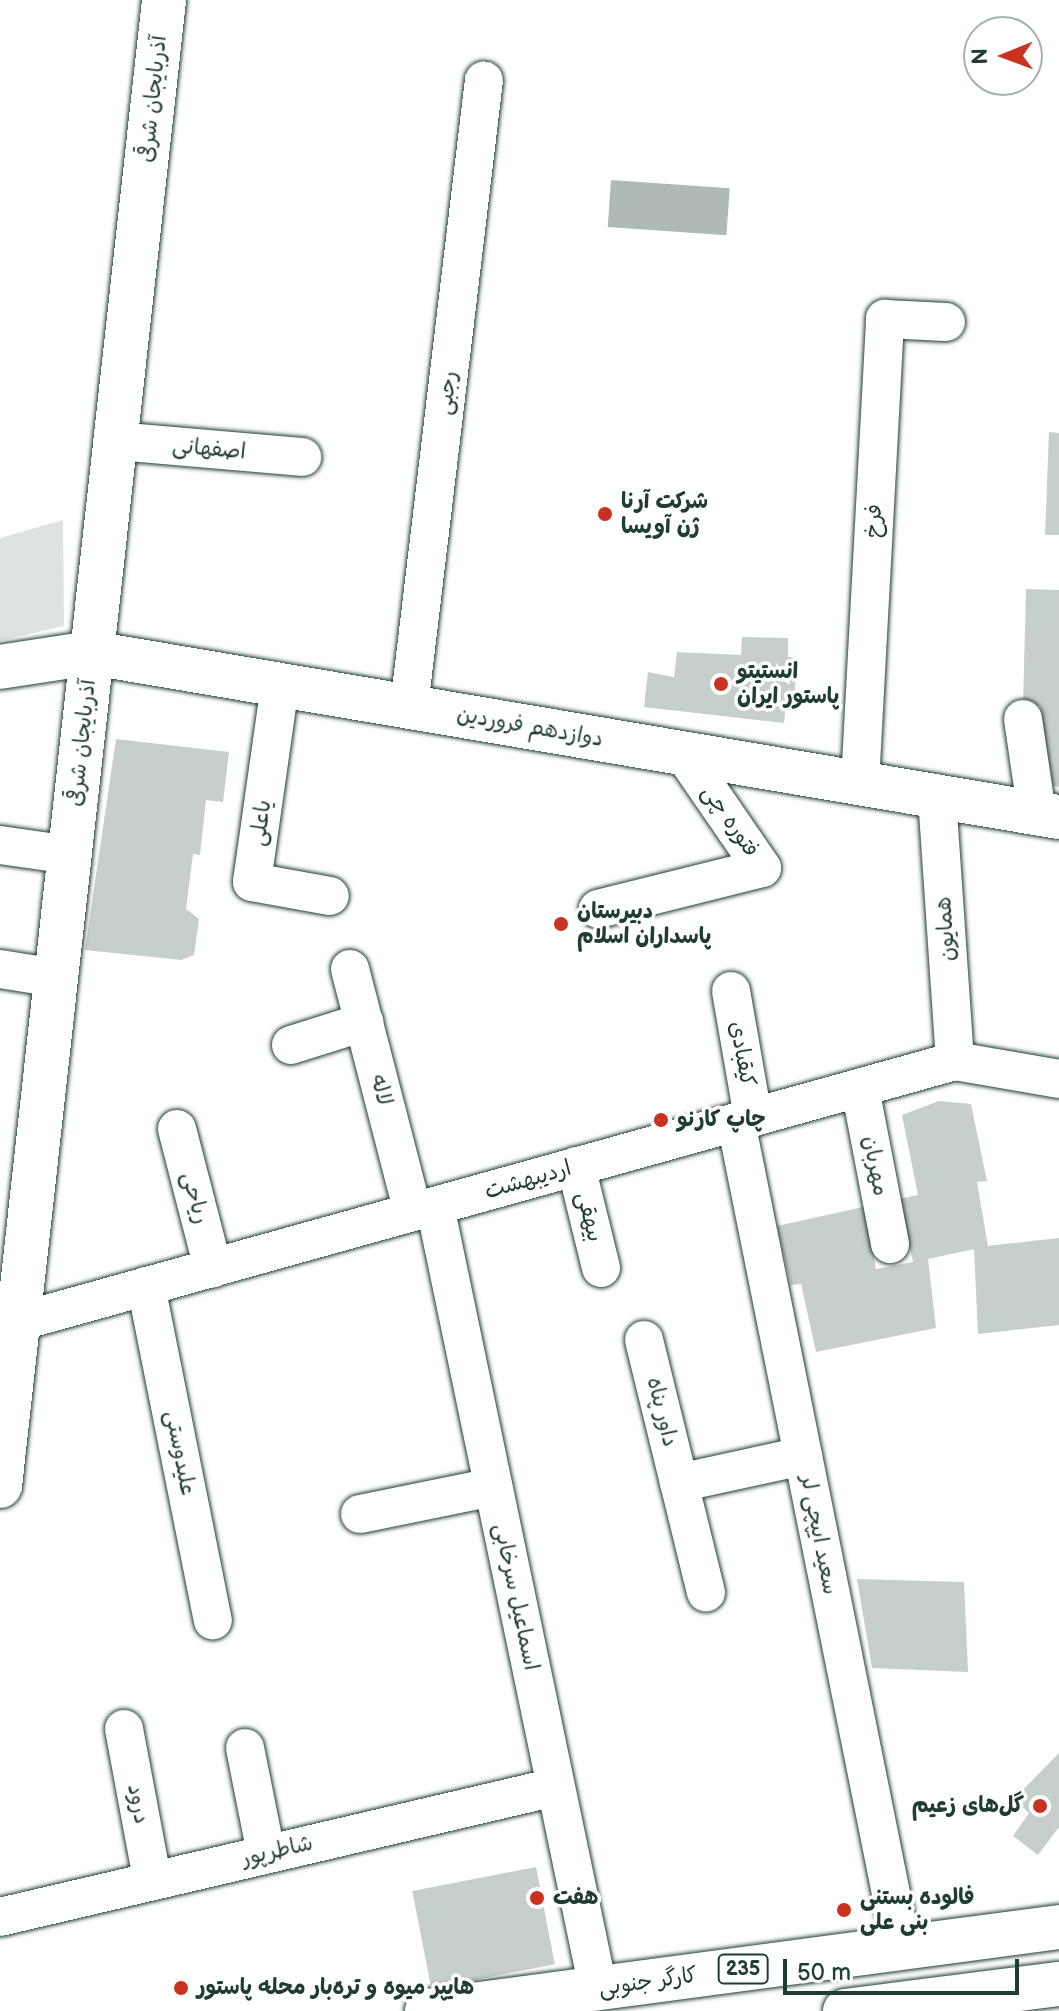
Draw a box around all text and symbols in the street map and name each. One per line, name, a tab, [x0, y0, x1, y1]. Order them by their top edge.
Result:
north arrow	[963, 16, 1043, 96]
street label: آذربایجان شرقی	[133, 34, 173, 164]
text: N	[967, 48, 994, 65]
street label: رجبی	[431, 370, 463, 416]
street label: اصفهانی	[171, 433, 247, 465]
place label: شرکت آرنا ژن آویسا	[621, 488, 708, 540]
street label: فرخ	[860, 503, 888, 539]
marker: شرکت آرنا ژن آویسا	[596, 505, 614, 523]
place label: انستیتو پاستور ایران	[737, 658, 839, 710]
marker: انستیتو پاستور ایران	[712, 675, 730, 693]
street label: آذربایجان شرقی	[62, 678, 102, 808]
street label: دوازدهم فروردین	[455, 701, 605, 753]
street label: فتوره چی	[696, 780, 764, 862]
street label: یاعلی	[245, 798, 277, 848]
street label: همایون	[931, 896, 961, 962]
place label: دبیرستان پاسداران اسلام	[577, 898, 711, 950]
marker: دبیرستان پاسداران اسلام	[552, 915, 570, 933]
street label: کیقبادی	[723, 1019, 761, 1089]
street label: لاله	[364, 1072, 398, 1108]
place label: چاپ کارنو	[677, 1107, 766, 1133]
marker: چاپ کارنو	[652, 1111, 670, 1129]
street label: مهربان	[856, 1134, 894, 1198]
street label: اردیبهشت	[482, 1155, 574, 1205]
street label: ریاحی	[175, 1169, 215, 1227]
street label: بیهقی	[570, 1189, 608, 1245]
street label: داور پناه	[641, 1375, 683, 1449]
street label: علیدوستی	[159, 1408, 201, 1498]
street label: سعید ایپچی لر	[795, 1473, 843, 1597]
street label: اسماعیل سرخابی	[488, 1521, 544, 1673]
street label: درود	[121, 1782, 155, 1826]
place label: گل‌های زعیم	[912, 1793, 1024, 1819]
marker: گل‌های زعیم	[1031, 1797, 1049, 1815]
street label: شاطرپور	[239, 1830, 315, 1872]
place label: فالوده بستنی بنی علی	[860, 1884, 974, 1936]
place label: هفت	[553, 1885, 598, 1911]
marker: هفت	[528, 1889, 546, 1907]
marker: فالوده بستنی بنی علی	[835, 1901, 853, 1919]
scale bar	[787, 1943, 1023, 1993]
road number: 235	[717, 1953, 769, 1985]
text: 50 m	[797, 1958, 851, 1987]
street label: کارگر جنوبی	[597, 1962, 699, 2002]
place label: هایپر میوه و تره‌بار محله پاستور	[197, 1975, 474, 2001]
marker: هایپر میوه و تره‌بار محله پاستور	[172, 1979, 190, 1997]

